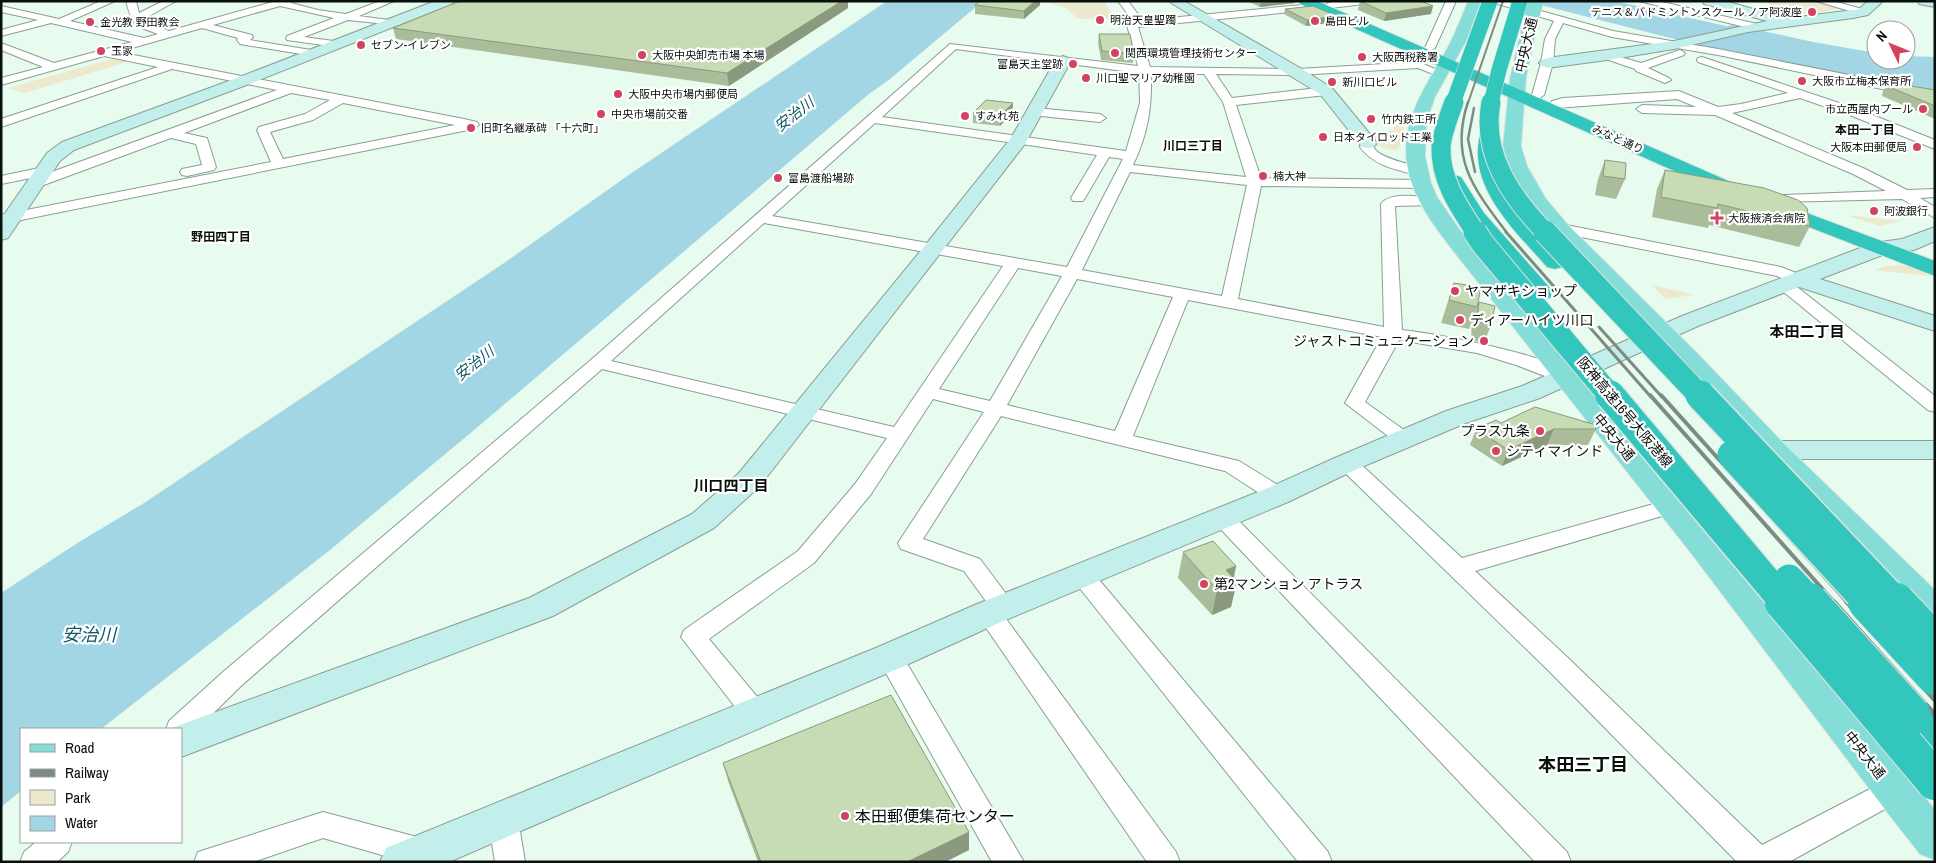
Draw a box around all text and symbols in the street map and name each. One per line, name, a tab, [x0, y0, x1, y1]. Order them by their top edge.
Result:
place label: テニス＆バドミントンスクール ノア阿波座	[1590, 5, 1802, 19]
marker: テニス＆バドミントンスクール ノア阿波座	[1806, 6, 1818, 18]
place label: 明治天皇聖躅	[1110, 13, 1176, 27]
marker: 明治天皇聖躅	[1094, 14, 1106, 26]
place label: 島田ビル	[1325, 14, 1369, 28]
place label: 金光教 野田教会	[100, 15, 180, 29]
marker: 島田ビル	[1309, 15, 1321, 27]
marker: 金光教 野田教会	[84, 16, 96, 28]
street label: 中央大通	[1511, 16, 1541, 74]
north arrow	[1866, 20, 1916, 70]
text: N	[1872, 27, 1891, 45]
place label: セブン-イレブン	[371, 38, 451, 52]
marker: セブン-イレブン	[355, 39, 367, 51]
place label: 玉家	[111, 44, 133, 58]
marker: 玉家	[95, 45, 107, 57]
place label: 関西環境管理技術センター	[1125, 46, 1257, 60]
marker: 関西環境管理技術センター	[1109, 47, 1121, 59]
place label: 大阪中央卸売市場 本場	[652, 48, 765, 62]
marker: 大阪中央卸売市場 本場	[636, 49, 648, 61]
place label: 大阪西税務署	[1372, 50, 1438, 64]
marker: 大阪西税務署	[1356, 51, 1368, 63]
place label: 富島天主堂跡	[997, 57, 1063, 71]
marker: 富島天主堂跡	[1067, 58, 1079, 70]
place label: 川口聖マリア幼稚園	[1096, 71, 1195, 85]
marker: 川口聖マリア幼稚園	[1080, 72, 1092, 84]
place label: 大阪市立梅本保育所	[1812, 74, 1912, 88]
place label: 新川口ビル	[1342, 75, 1397, 89]
marker: 大阪市立梅本保育所	[1796, 75, 1808, 87]
marker: 新川口ビル	[1326, 76, 1338, 88]
place label: 大阪中央市場内郵便局	[628, 87, 738, 101]
marker: 大阪中央市場内郵便局	[612, 88, 624, 100]
water label: 安治川	[770, 91, 820, 136]
place label: 市立西屋内プール	[1825, 102, 1913, 116]
marker: 市立西屋内プール	[1917, 103, 1929, 115]
place label: 中央市場前交番	[611, 107, 688, 121]
marker: 中央市場前交番	[595, 108, 607, 120]
place label: すみれ苑	[975, 109, 1019, 123]
marker: すみれ苑	[959, 110, 971, 122]
place label: 竹内鉄工所	[1381, 112, 1437, 126]
marker: 竹内鉄工所	[1365, 113, 1377, 125]
place label: 旧町名継承碑 「十六町」	[481, 121, 605, 135]
street label: みなと通り	[1590, 121, 1646, 157]
marker: 旧町名継承碑 「十六町」	[465, 122, 477, 134]
district label: 本田一丁目	[1835, 122, 1895, 138]
place label: 日本タイロッド工業	[1333, 130, 1432, 144]
marker: 日本タイロッド工業	[1317, 131, 1329, 143]
district label: 川口三丁目	[1163, 138, 1223, 154]
place label: 大阪本田郵便局	[1830, 140, 1907, 154]
marker: 大阪本田郵便局	[1911, 141, 1923, 153]
place label: 楠大神	[1273, 169, 1306, 183]
marker: 楠大神	[1257, 170, 1269, 182]
place label: 富島渡船場跡	[788, 171, 854, 185]
marker: 富島渡船場跡	[772, 172, 784, 184]
place label: 阿波銀行	[1884, 204, 1928, 218]
marker: 阿波銀行	[1868, 205, 1880, 217]
marker: 大阪掖済会病院	[1710, 211, 1724, 225]
place label: 大阪掖済会病院	[1728, 211, 1805, 225]
district label: 野田四丁目	[191, 229, 251, 245]
place label: ヤマザキショップ	[1465, 282, 1577, 300]
marker: ヤマザキショップ	[1449, 285, 1461, 297]
place label: ディアーハイツ川口	[1470, 311, 1594, 329]
marker: ディアーハイツ川口	[1454, 314, 1466, 326]
district label: 本田二丁目	[1769, 321, 1845, 342]
place label: ジャストコミュニケーション	[1293, 332, 1474, 350]
marker: ジャストコミュニケーション	[1478, 335, 1490, 347]
water label: 安治川	[450, 340, 500, 385]
street label: 阪神高速16号大阪港線	[1574, 353, 1676, 471]
street label: 中央大通	[1589, 410, 1639, 464]
place label: プラス九条	[1460, 422, 1530, 440]
marker: プラス九条	[1534, 425, 1546, 437]
place label: シティマインド	[1506, 442, 1603, 460]
marker: シティマインド	[1490, 445, 1502, 457]
district label: 川口四丁目	[693, 475, 769, 496]
place label: 第2マンション アトラス	[1214, 575, 1363, 593]
marker: 第2マンション アトラス	[1198, 578, 1210, 590]
water label: 安治川	[62, 622, 118, 647]
street label: 中央大通	[1841, 727, 1889, 783]
legend	[20, 728, 182, 843]
text: Road	[65, 737, 94, 758]
district label: 本田三丁目	[1538, 752, 1628, 777]
text: Railway	[65, 762, 110, 783]
text: Park	[65, 787, 91, 808]
place label: 本田郵便集荷センター	[855, 805, 1015, 827]
marker: 本田郵便集荷センター	[839, 810, 851, 822]
text: Water	[65, 812, 97, 833]

